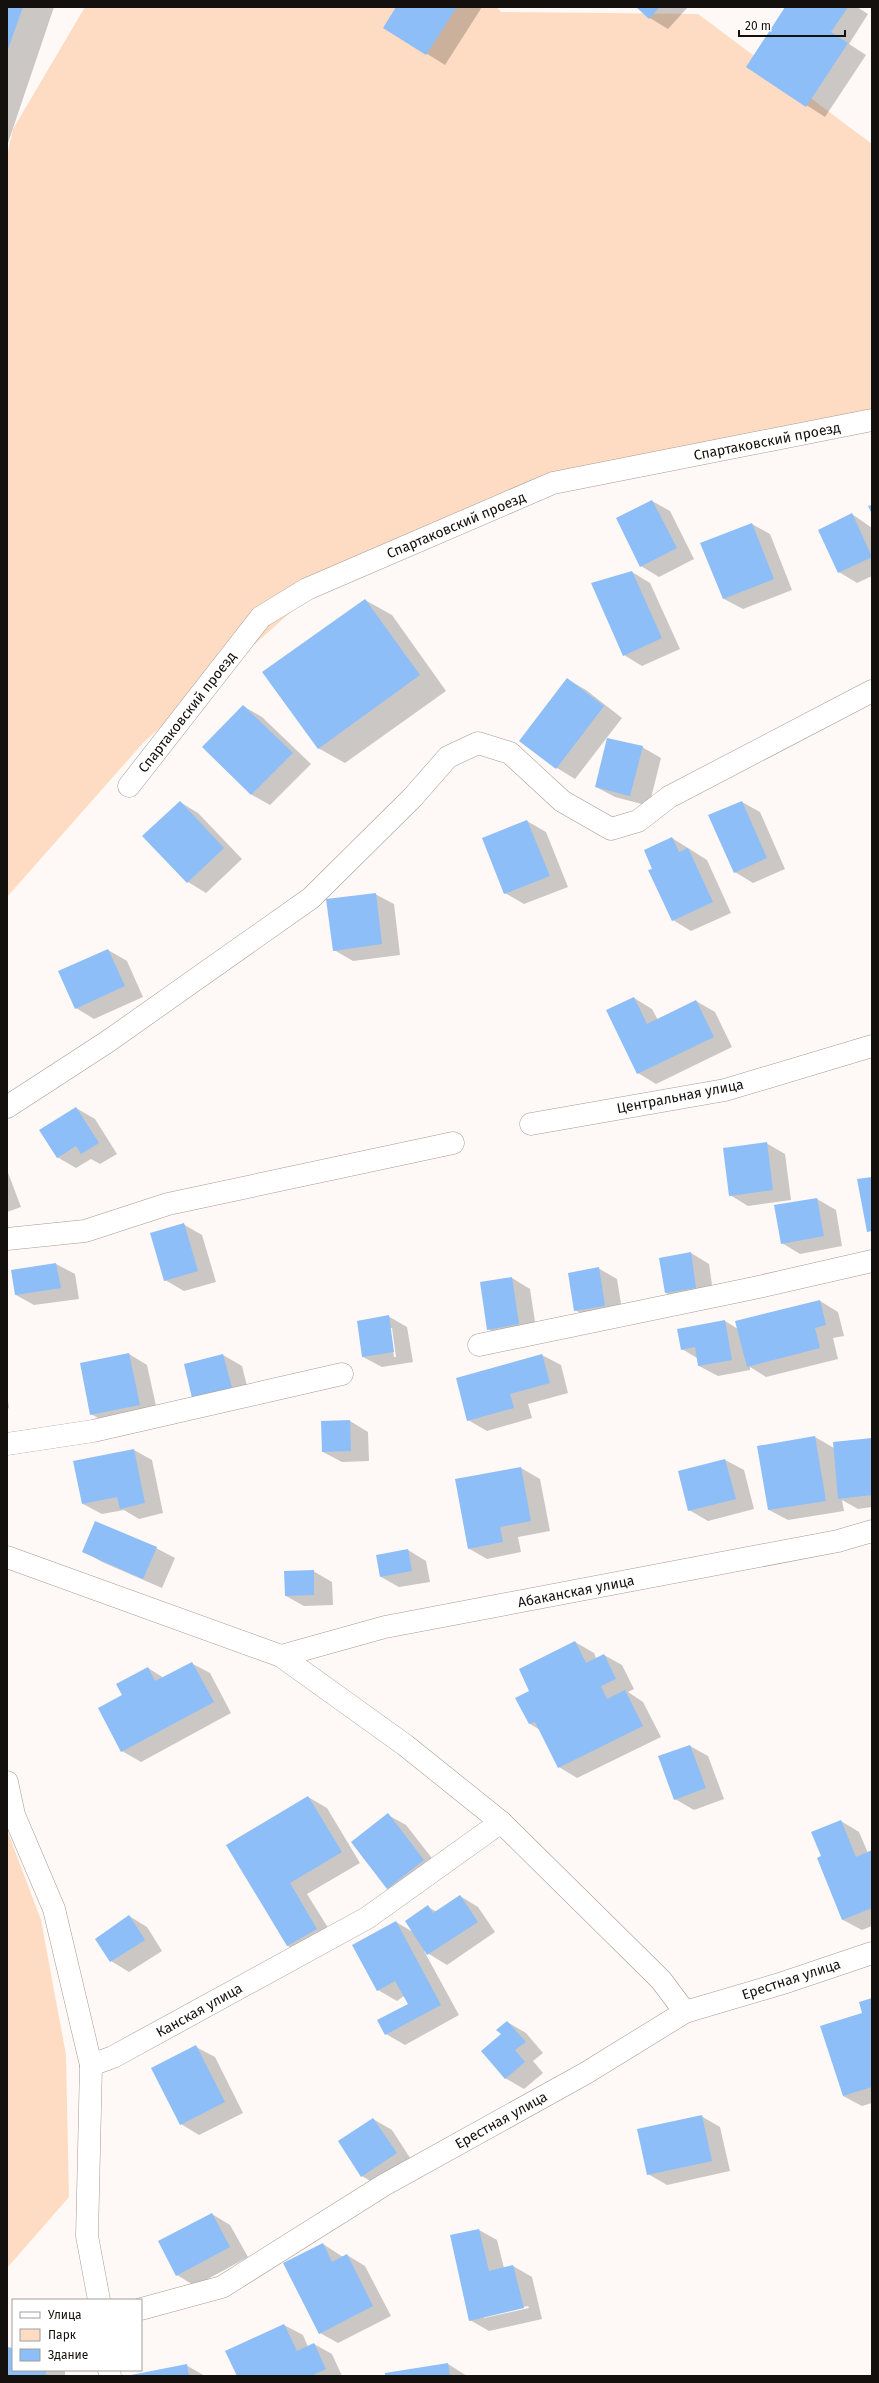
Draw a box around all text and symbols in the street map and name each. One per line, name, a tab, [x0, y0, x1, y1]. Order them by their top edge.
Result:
scale bar	[739, 12, 845, 38]
text: 20 m	[745, 19, 771, 33]
street label: Спартаковский проезд	[692, 419, 842, 464]
street label: Спартаковский проезд	[384, 488, 528, 562]
street label: Спартаковский проезд	[135, 648, 240, 776]
street label: Центральная улица	[615, 1076, 745, 1117]
street label: Абаканская улица	[516, 1572, 636, 1611]
street label: Ерестная улица	[740, 1956, 843, 2003]
street label: Канская улица	[153, 1980, 245, 2041]
street label: Ерестная улица	[452, 2088, 550, 2153]
legend	[12, 2299, 142, 2371]
text: Улица	[48, 2308, 82, 2322]
text: Парк	[48, 2328, 77, 2342]
text: Здание	[48, 2348, 88, 2362]

